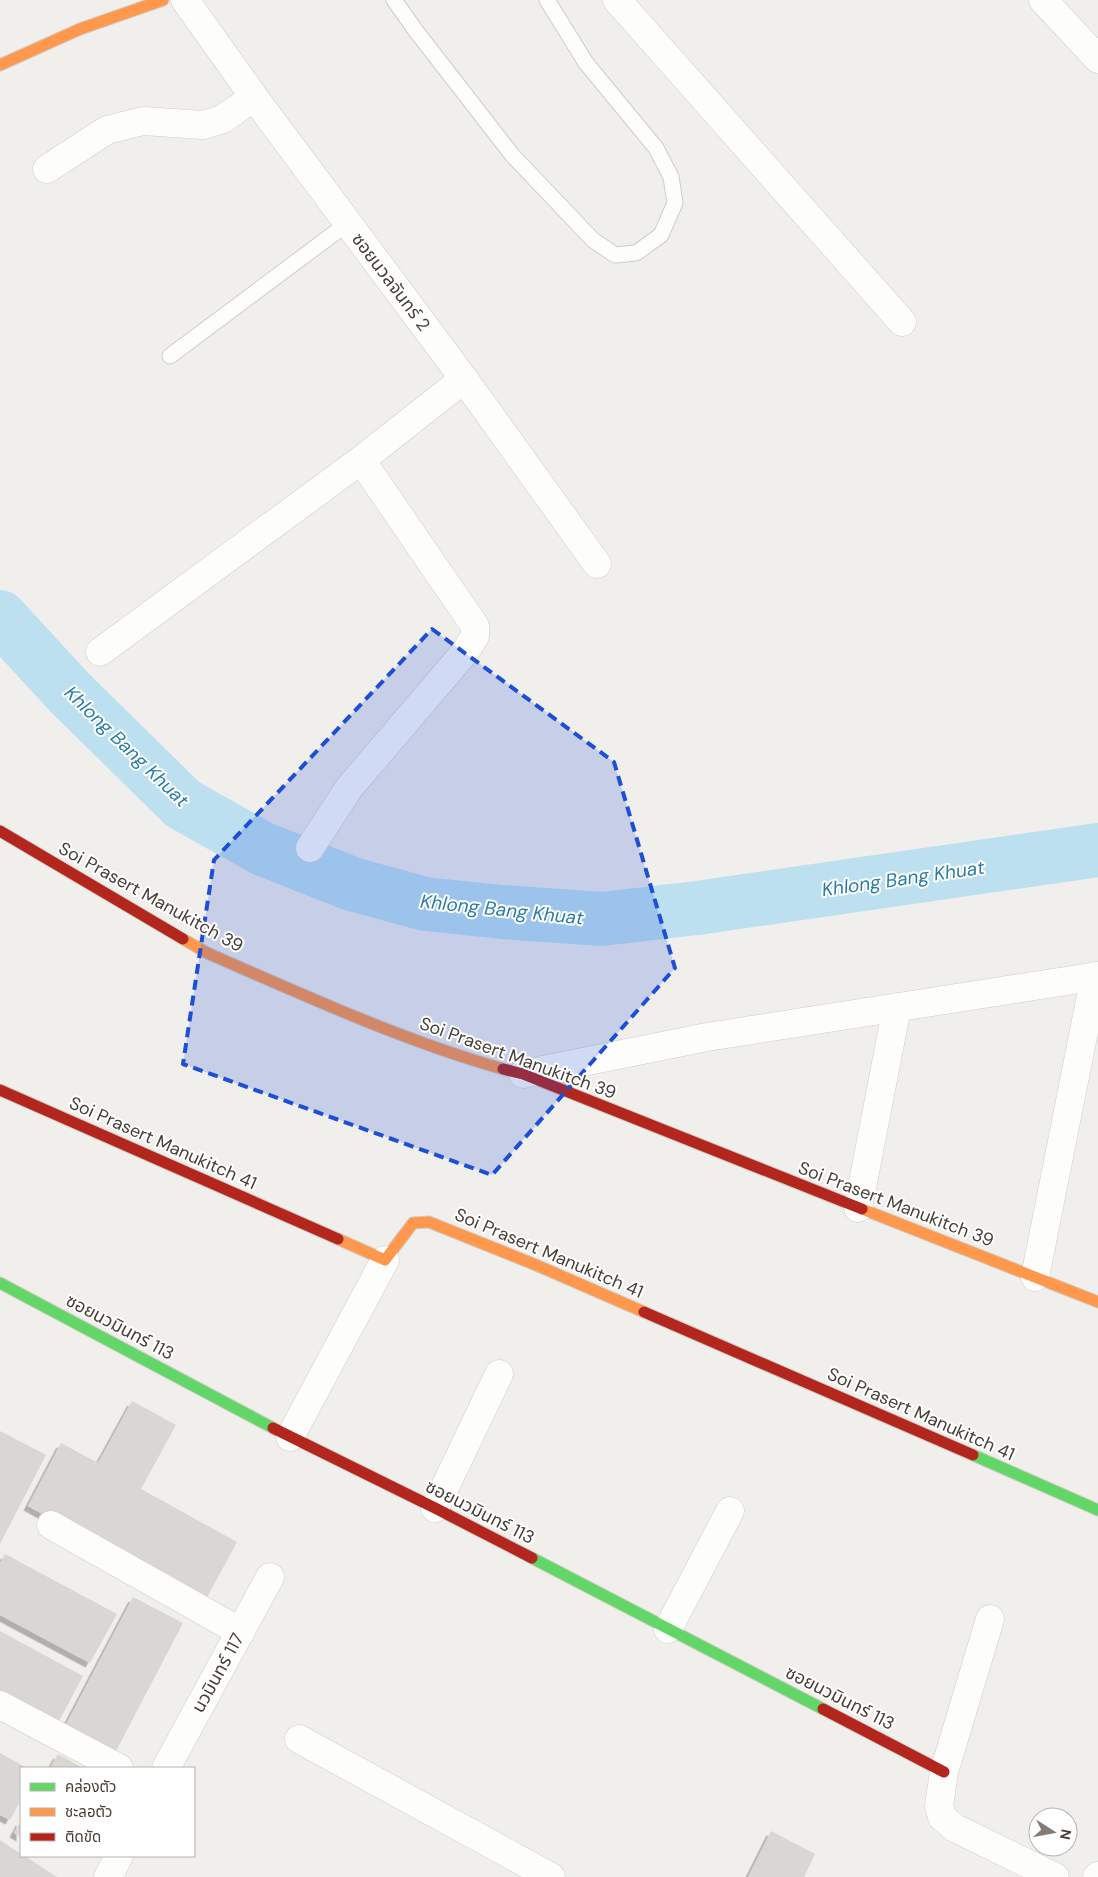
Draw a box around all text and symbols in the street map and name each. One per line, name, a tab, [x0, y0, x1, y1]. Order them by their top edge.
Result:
street label: ซอยนวลจันทร์ 2	[346, 228, 436, 336]
water label: Khlong Bang Khuat	[59, 680, 195, 813]
street label: Soi Prasert Manukitch 39	[54, 836, 248, 958]
water label: Khlong Bang Khuat	[820, 855, 987, 902]
water label: Khlong Bang Khuat	[419, 888, 585, 931]
street label: Soi Prasert Manukitch 39	[416, 1011, 620, 1105]
street label: Soi Prasert Manukitch 41	[66, 1091, 260, 1195]
street label: Soi Prasert Manukitch 39	[795, 1156, 997, 1252]
street label: Soi Prasert Manukitch 41	[451, 1202, 647, 1304]
street label: ซอยนวมินทร์ 113	[62, 1288, 178, 1366]
street label: Soi Prasert Manukitch 41	[824, 1362, 1018, 1466]
street label: ซอยนวมินทร์ 113	[421, 1474, 539, 1550]
street label: นวมินทร์ 117	[186, 1629, 250, 1717]
street label: ซอยนวมินทร์ 113	[781, 1660, 899, 1736]
legend	[20, 1767, 195, 1857]
text: คล่องตัว	[65, 1777, 116, 1797]
text: ชะลอตัว	[65, 1802, 112, 1822]
north arrow	[1028, 1807, 1078, 1857]
text: ติดขัด	[65, 1827, 101, 1847]
text: N	[1056, 1828, 1076, 1841]

